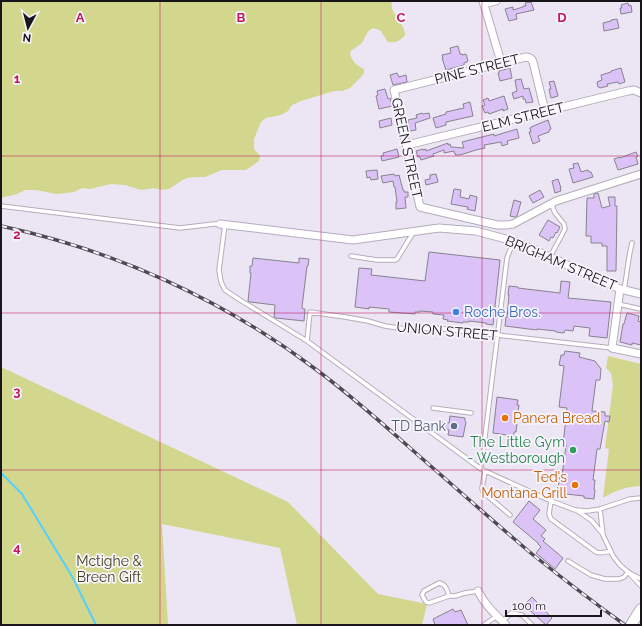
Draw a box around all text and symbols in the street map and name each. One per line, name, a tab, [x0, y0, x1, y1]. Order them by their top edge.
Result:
north arrow	[8, 8, 48, 48]
text: A	[76, 10, 85, 25]
text: B	[237, 10, 246, 25]
text: C	[397, 10, 406, 25]
text: D	[557, 10, 567, 25]
text: N	[22, 30, 32, 44]
street label: PINE STREET	[433, 51, 522, 87]
text: 1	[14, 71, 21, 86]
street label: GREEN STREET	[389, 96, 426, 200]
street label: ELM STREET	[480, 99, 566, 135]
text: 2	[13, 227, 21, 242]
street label: BRIGHAM STREET	[503, 232, 619, 294]
place label: Roche Bros.	[464, 304, 541, 320]
marker: Roche Bros.	[451, 307, 461, 317]
street label: UNION STREET	[396, 319, 499, 343]
text: 3	[13, 384, 21, 399]
place label: Panera Bread	[513, 410, 600, 426]
marker: Panera Bread	[500, 413, 510, 423]
place label: TD Bank	[391, 418, 447, 434]
marker: TD Bank	[449, 421, 459, 431]
place label: The Little Gym - Westborough	[468, 434, 565, 466]
marker: The Little Gym - Westborough	[568, 445, 578, 455]
place label: Ted's Montana Grill	[481, 469, 567, 501]
marker: Ted's Montana Grill	[570, 480, 580, 490]
text: 4	[13, 540, 21, 555]
park label: Mctighe & Breen Gift	[76, 553, 142, 585]
scale bar	[506, 592, 601, 618]
text: 100 m	[512, 599, 546, 613]

